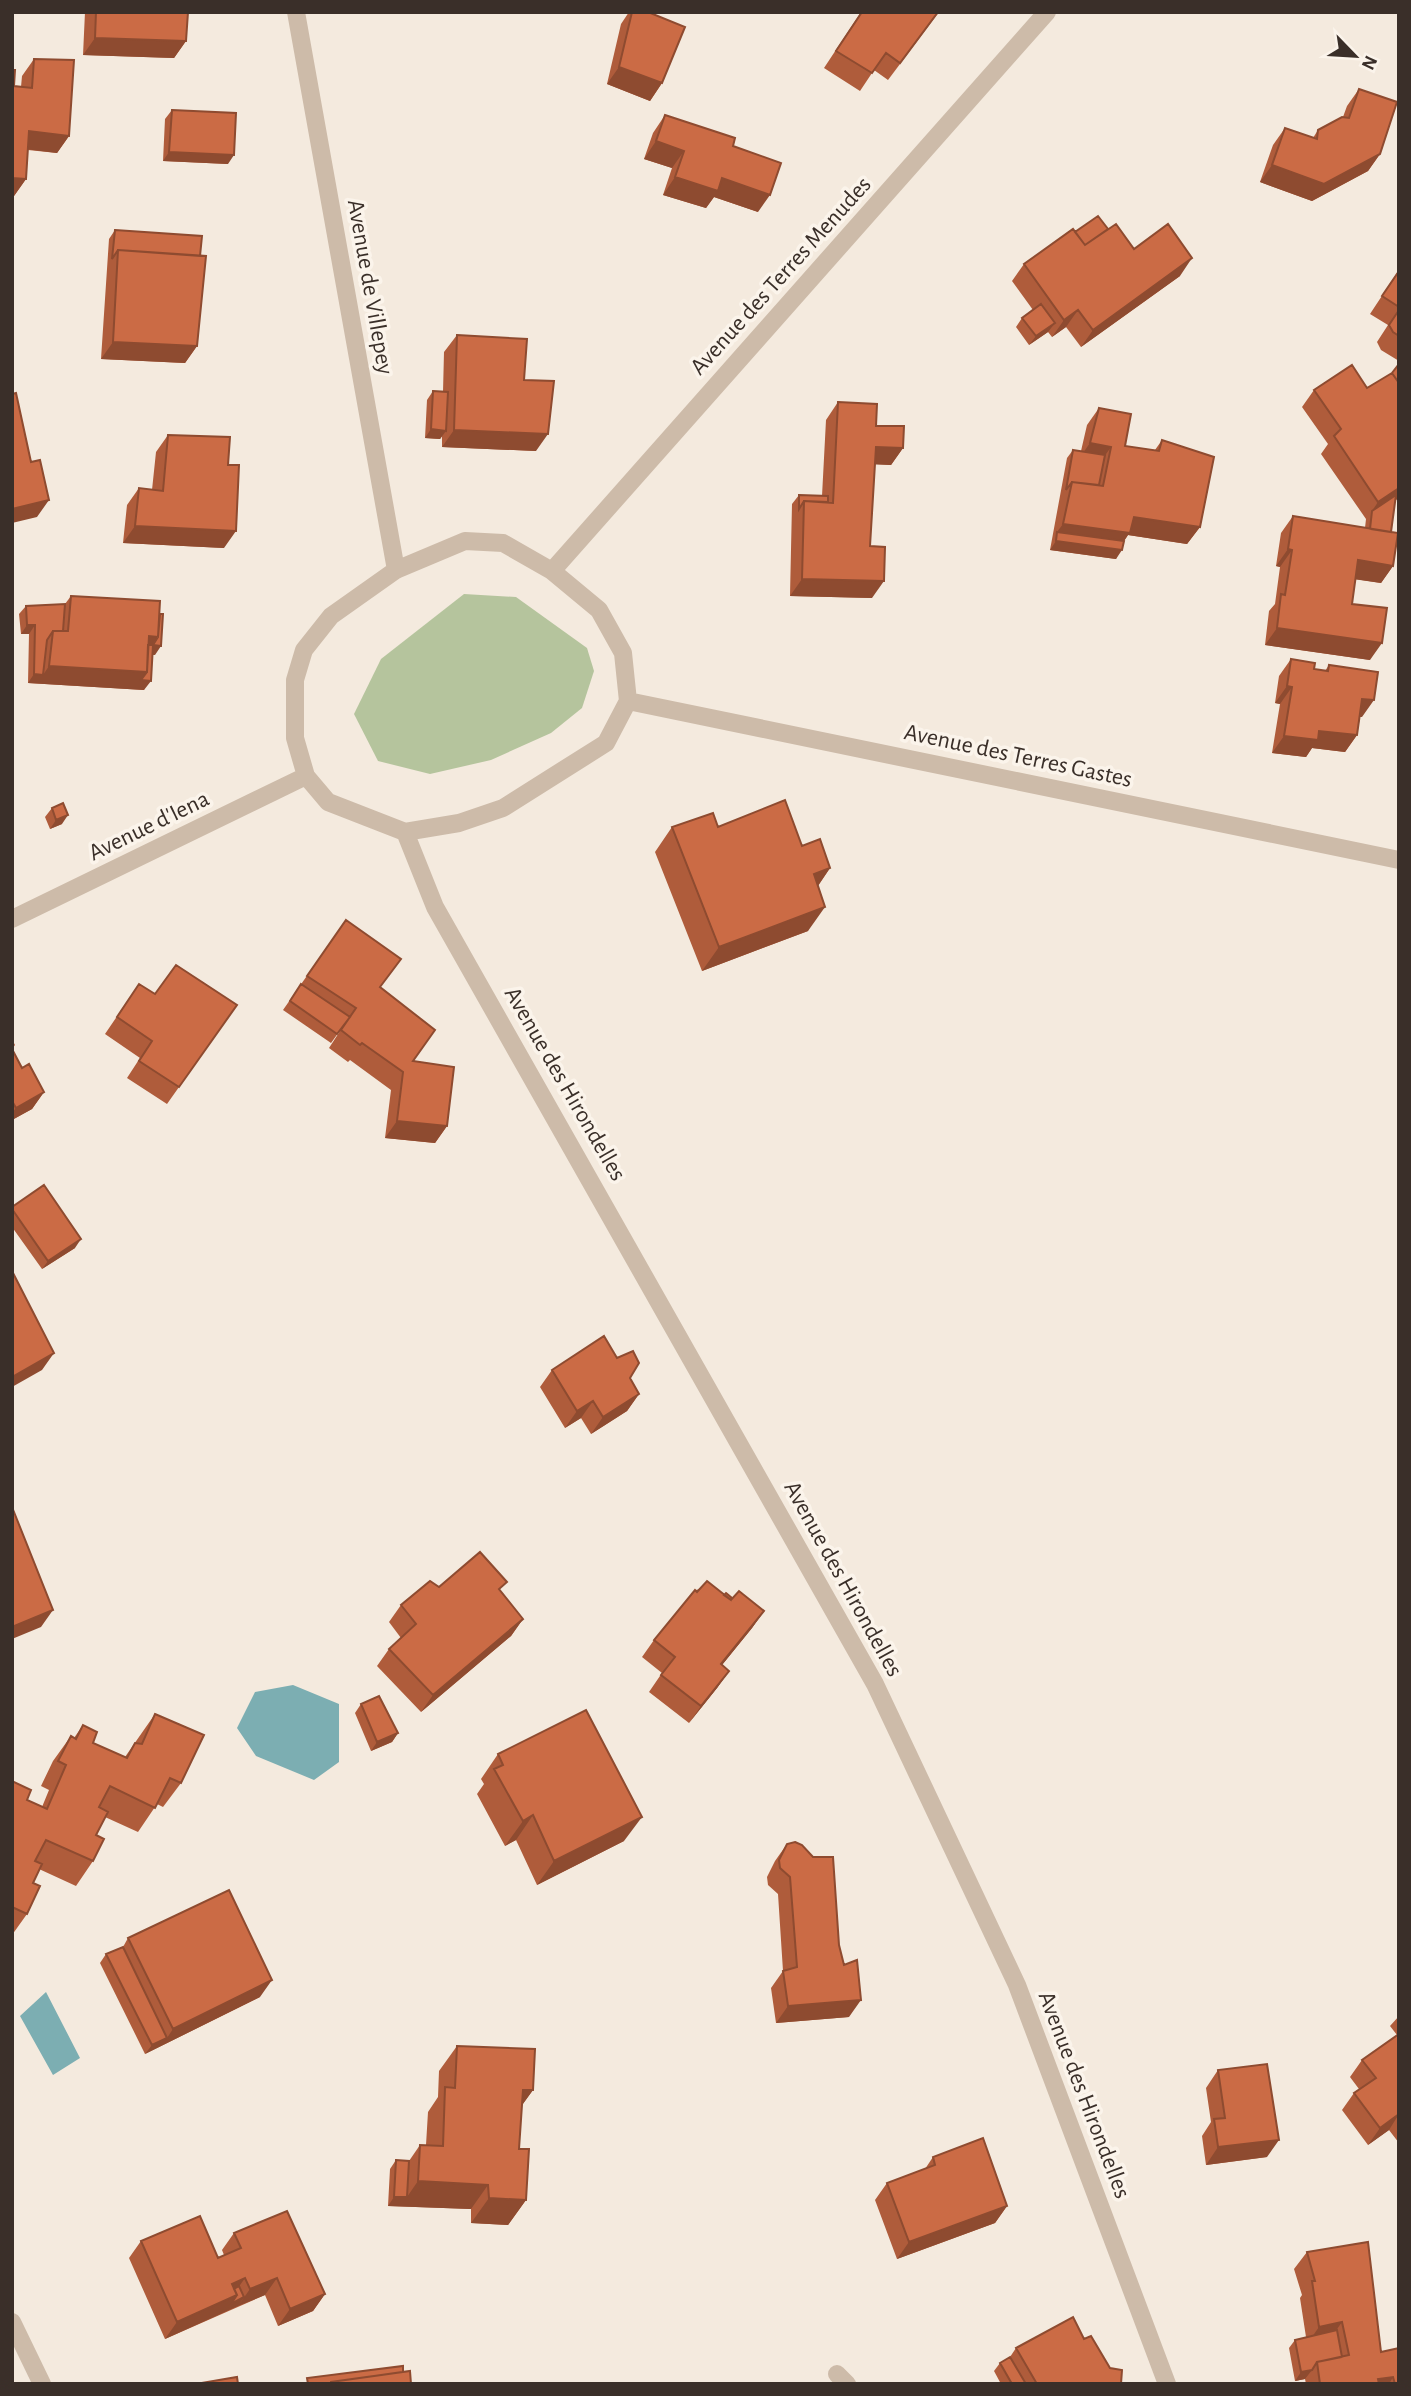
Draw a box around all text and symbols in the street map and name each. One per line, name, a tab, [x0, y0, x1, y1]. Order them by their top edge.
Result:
north arrow	[1320, 21, 1390, 91]
text: N	[1358, 53, 1380, 73]
street label: Avenue des Terres Menudes	[686, 172, 876, 380]
street label: Avenue de Villepey	[343, 198, 397, 376]
street label: Avenue des Terres Gastes	[902, 720, 1134, 792]
street label: Avenue d'Iena	[85, 787, 213, 865]
street label: Avenue des Hirondelles	[500, 983, 630, 1185]
street label: Avenue des Hirondelles	[779, 1477, 907, 1681]
street label: Avenue des Hirondelles	[1033, 1988, 1135, 2202]

